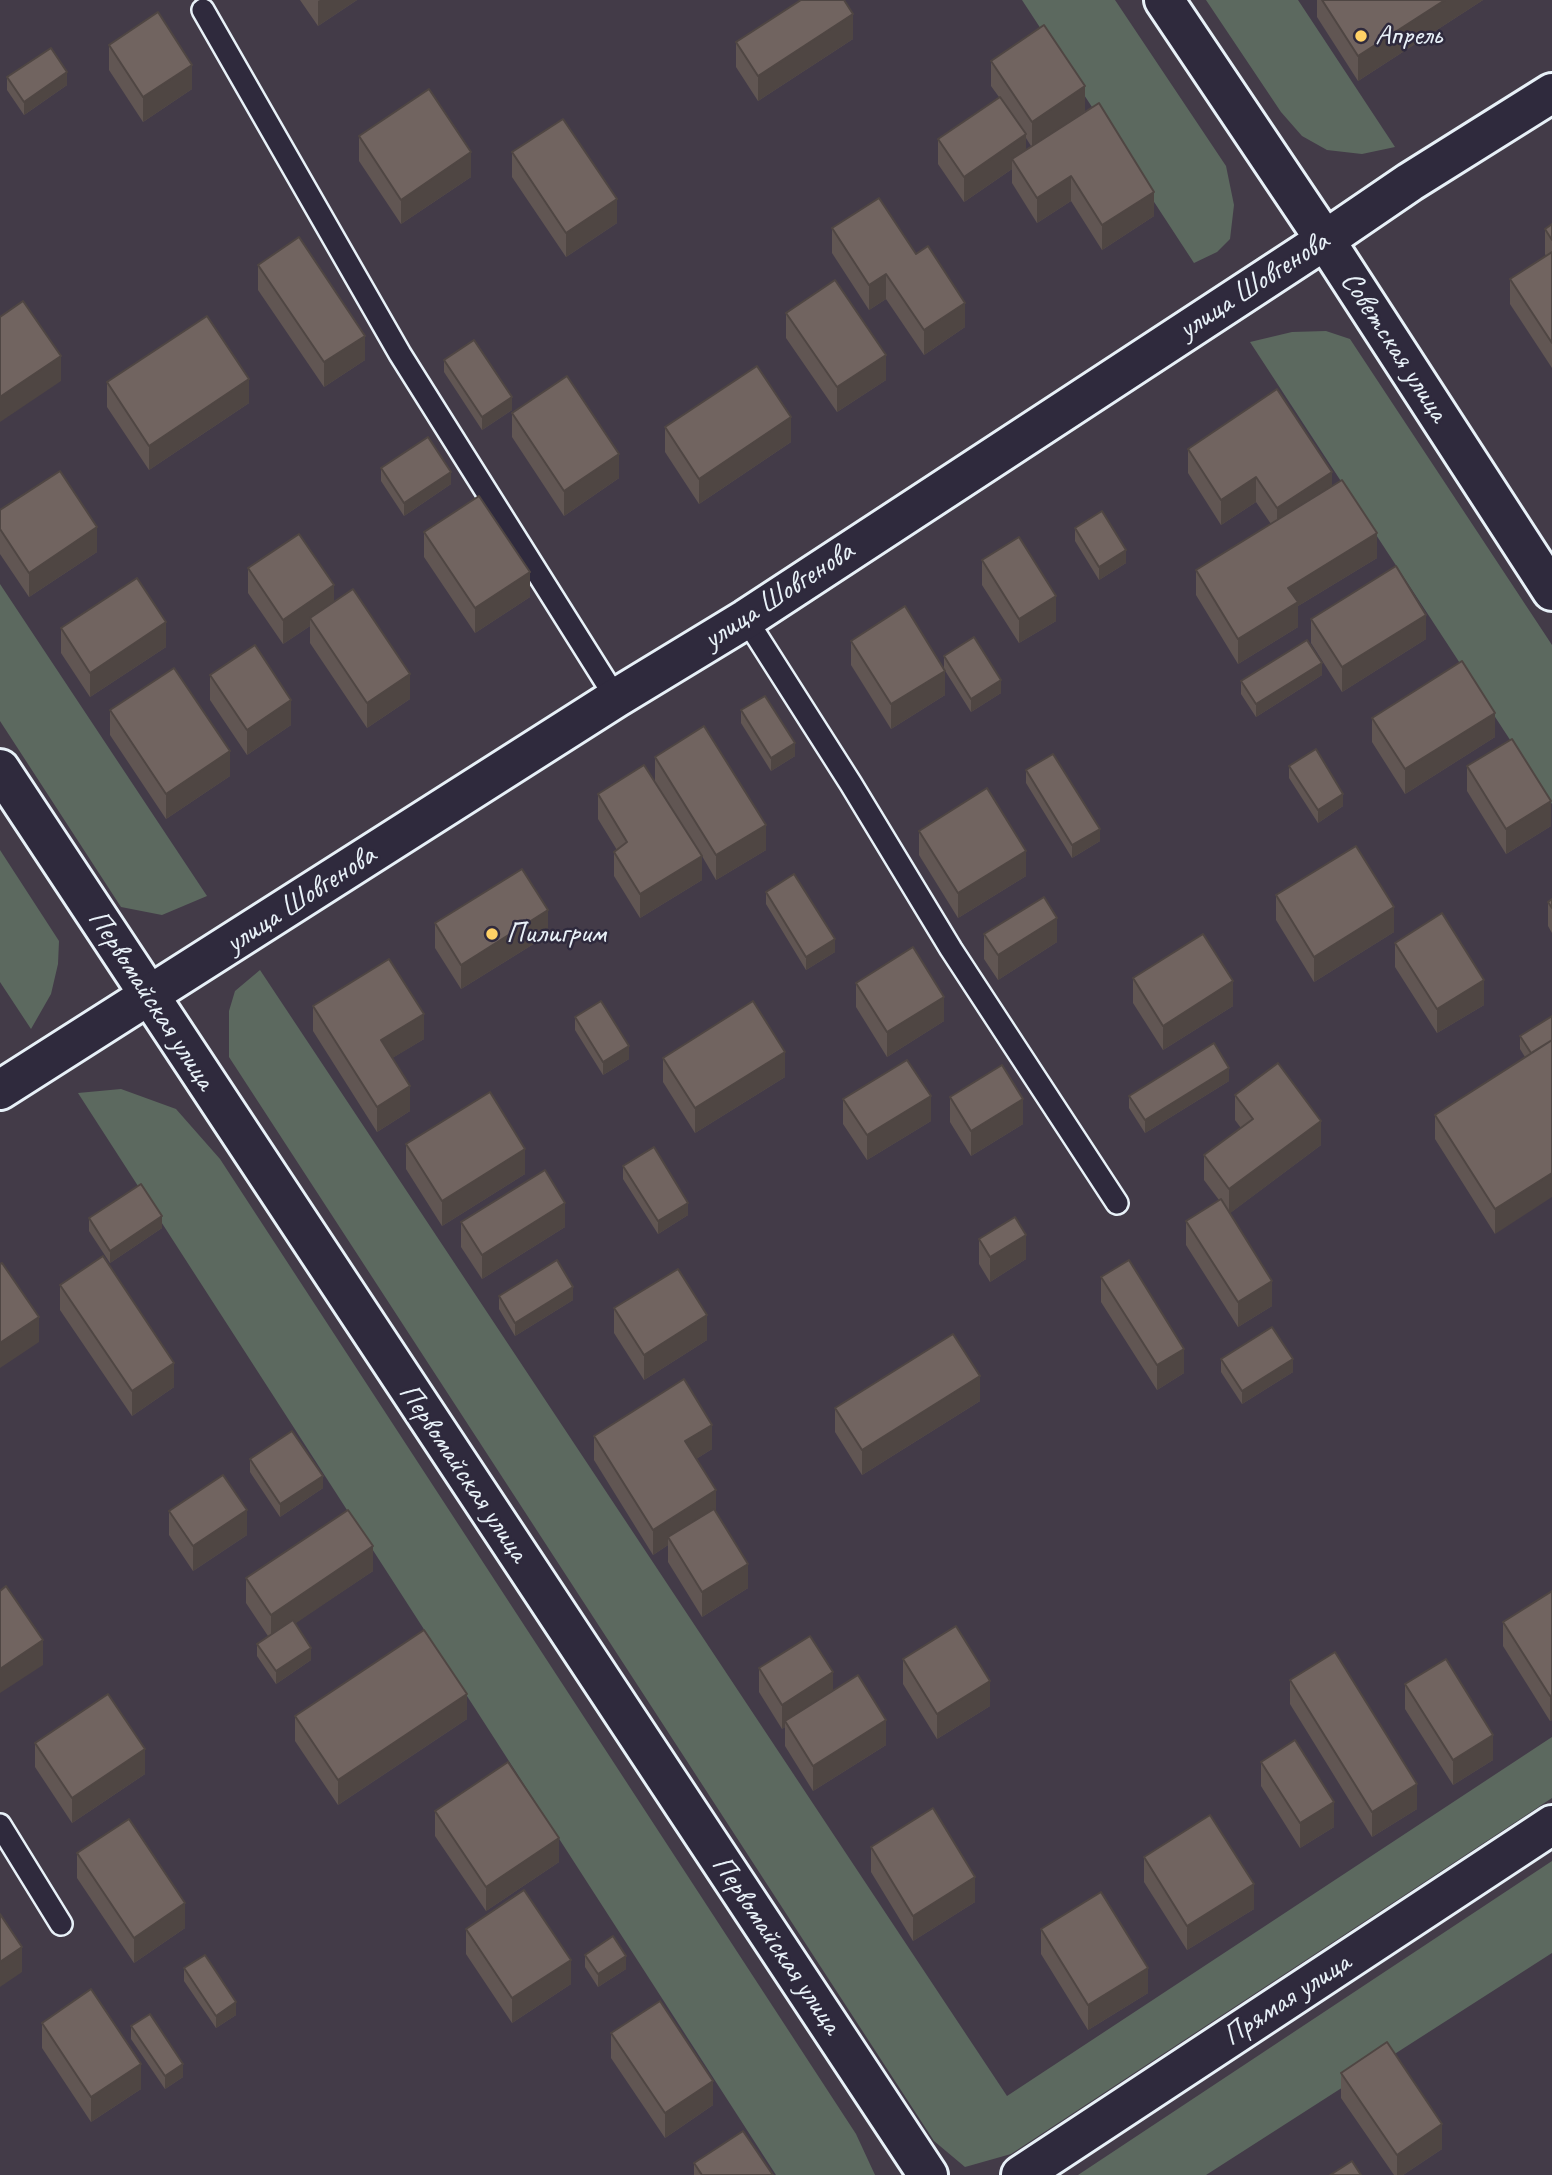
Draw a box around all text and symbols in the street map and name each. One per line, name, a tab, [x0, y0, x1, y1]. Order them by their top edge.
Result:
place label: Апрель	[1375, 18, 1442, 54]
marker: Апрель	[1353, 28, 1369, 44]
street label: улица Шовгенова	[1172, 224, 1336, 348]
street label: Советская улица	[1332, 265, 1456, 429]
street label: улица Шовгенова	[697, 534, 861, 658]
street label: улица Шовгенова	[219, 838, 383, 962]
street label: Первомайская улица	[79, 903, 223, 1097]
place label: Пилигрим	[506, 916, 606, 952]
marker: Пилигрим	[484, 926, 500, 942]
street label: Первомайская улица	[390, 1377, 536, 1569]
street label: Первомайская улица	[703, 1849, 849, 2041]
street label: Прямая улица	[1216, 1945, 1358, 2055]

